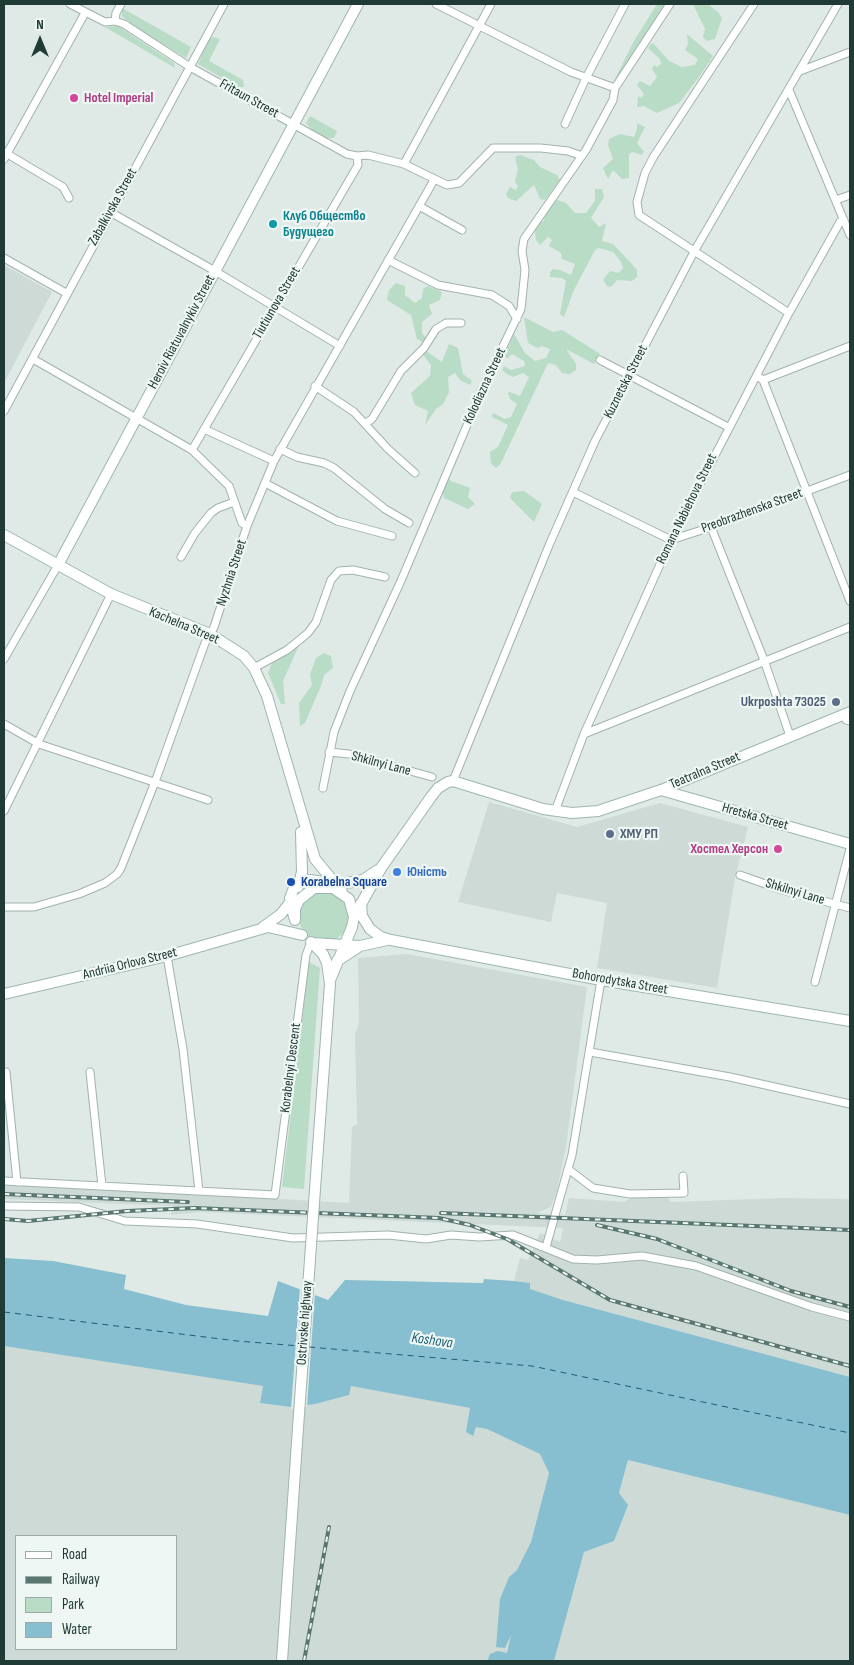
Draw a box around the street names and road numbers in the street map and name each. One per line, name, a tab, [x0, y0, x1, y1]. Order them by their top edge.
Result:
street label: Fritaun Street	[216, 76, 282, 122]
street label: Zabalkivska Street	[85, 165, 141, 249]
street label: Tiutiunova Street	[249, 264, 305, 342]
street label: Heroiv Riatuvalnykiv Street	[145, 272, 219, 392]
street label: Kuznetska Street	[600, 342, 652, 422]
street label: Kolodiazna Street	[460, 345, 510, 427]
street label: Romana Nabiehova Street	[653, 451, 721, 567]
street label: Preobrazhenska Street	[699, 485, 805, 537]
street label: Nyzhnia Street	[213, 537, 251, 609]
street label: Kachelna Street	[146, 604, 222, 648]
street label: Shkilnyi Lane	[349, 748, 413, 780]
street label: Teatralna Street	[667, 749, 743, 793]
street label: Hretska Street	[720, 800, 790, 834]
street label: Shkilnyi Lane	[763, 875, 827, 909]
street label: Andriia Orlova Street	[81, 944, 179, 984]
street label: Bohorodytska Street	[571, 965, 669, 999]
street label: Korabelnyi Descent	[277, 1022, 305, 1114]
street label: Ostrivske highway	[294, 1280, 316, 1366]

